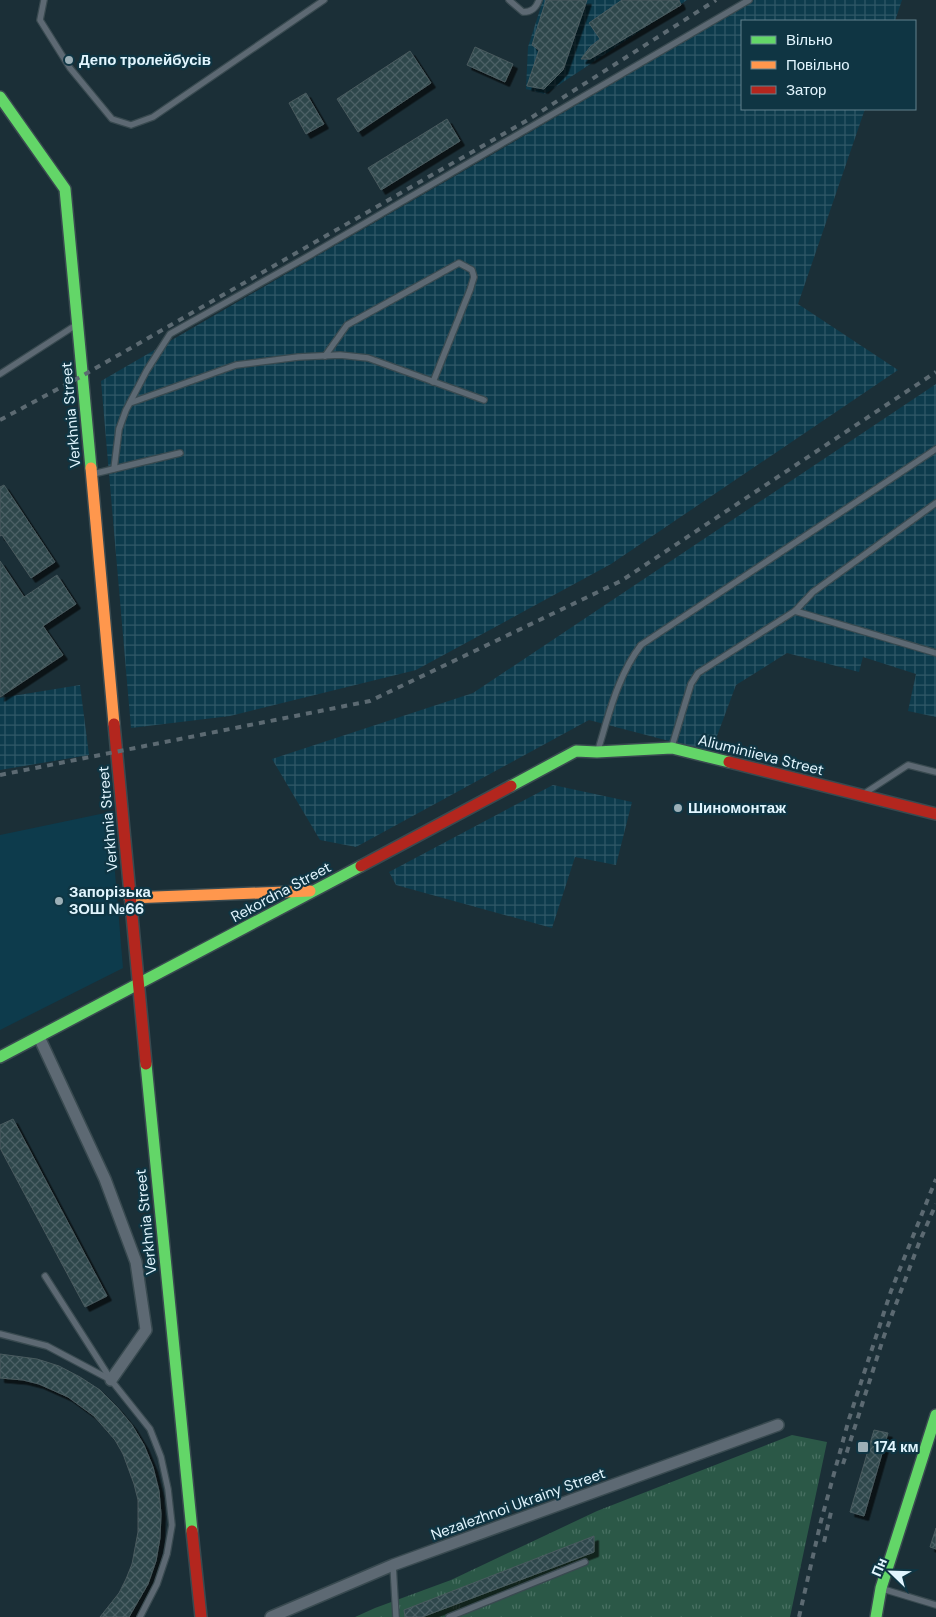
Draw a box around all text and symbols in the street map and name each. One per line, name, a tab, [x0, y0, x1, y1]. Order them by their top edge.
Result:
legend	[741, 20, 916, 110]
text: Вільно	[786, 30, 833, 50]
place label: Депо тролейбусів	[79, 50, 211, 70]
marker: Депо тролейбусів	[63, 54, 75, 66]
text: Повільно	[786, 55, 850, 75]
text: Затор	[786, 80, 826, 100]
street label: Verkhnia Street	[56, 361, 86, 469]
street label: Aliuminiieva Street	[696, 730, 826, 780]
street label: Verkhnia Street	[93, 765, 123, 873]
place label: Шиномонтаж	[688, 798, 786, 818]
marker: Шиномонтаж	[672, 802, 684, 814]
street label: Rekordna Street	[227, 857, 335, 927]
place label: Запорізька ЗОШ №66	[69, 882, 151, 919]
marker: Запорізька ЗОШ №66	[53, 895, 65, 907]
street label: Verkhnia Street	[130, 1168, 161, 1276]
place label: 174 км	[874, 1437, 919, 1457]
marker: 174 км	[856, 1440, 870, 1454]
street label: Nezalezhnoi Ukrainy Street	[428, 1463, 608, 1545]
north arrow	[866, 1547, 916, 1597]
text: Пн	[867, 1555, 891, 1579]

